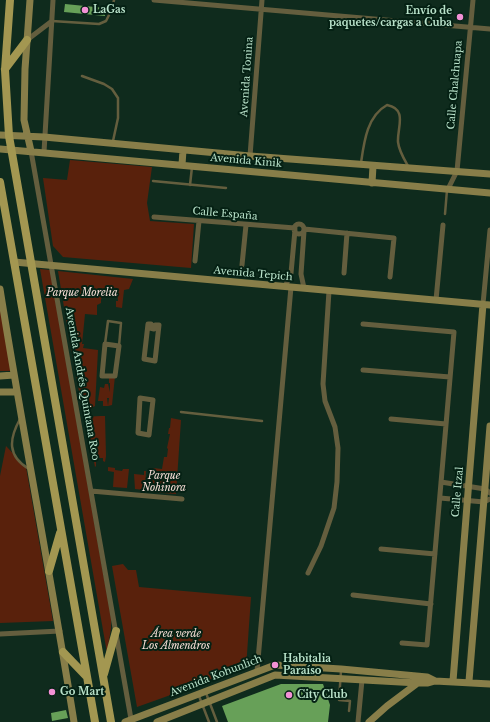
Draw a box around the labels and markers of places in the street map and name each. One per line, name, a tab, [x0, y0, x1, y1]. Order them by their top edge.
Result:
place label: LaGas	[93, 4, 125, 16]
marker: LaGas	[80, 5, 90, 15]
place label: Envío de paquetes/cargas a Cuba	[329, 5, 452, 28]
marker: Envío de paquetes/cargas a Cuba	[455, 12, 465, 22]
place label: Habitalia Paraíso	[283, 653, 331, 676]
marker: Habitalia Paraíso	[270, 660, 280, 670]
place label: Go Mart	[60, 686, 104, 698]
marker: Go Mart	[47, 687, 57, 697]
place label: City Club	[297, 689, 347, 701]
marker: City Club	[284, 690, 294, 700]

